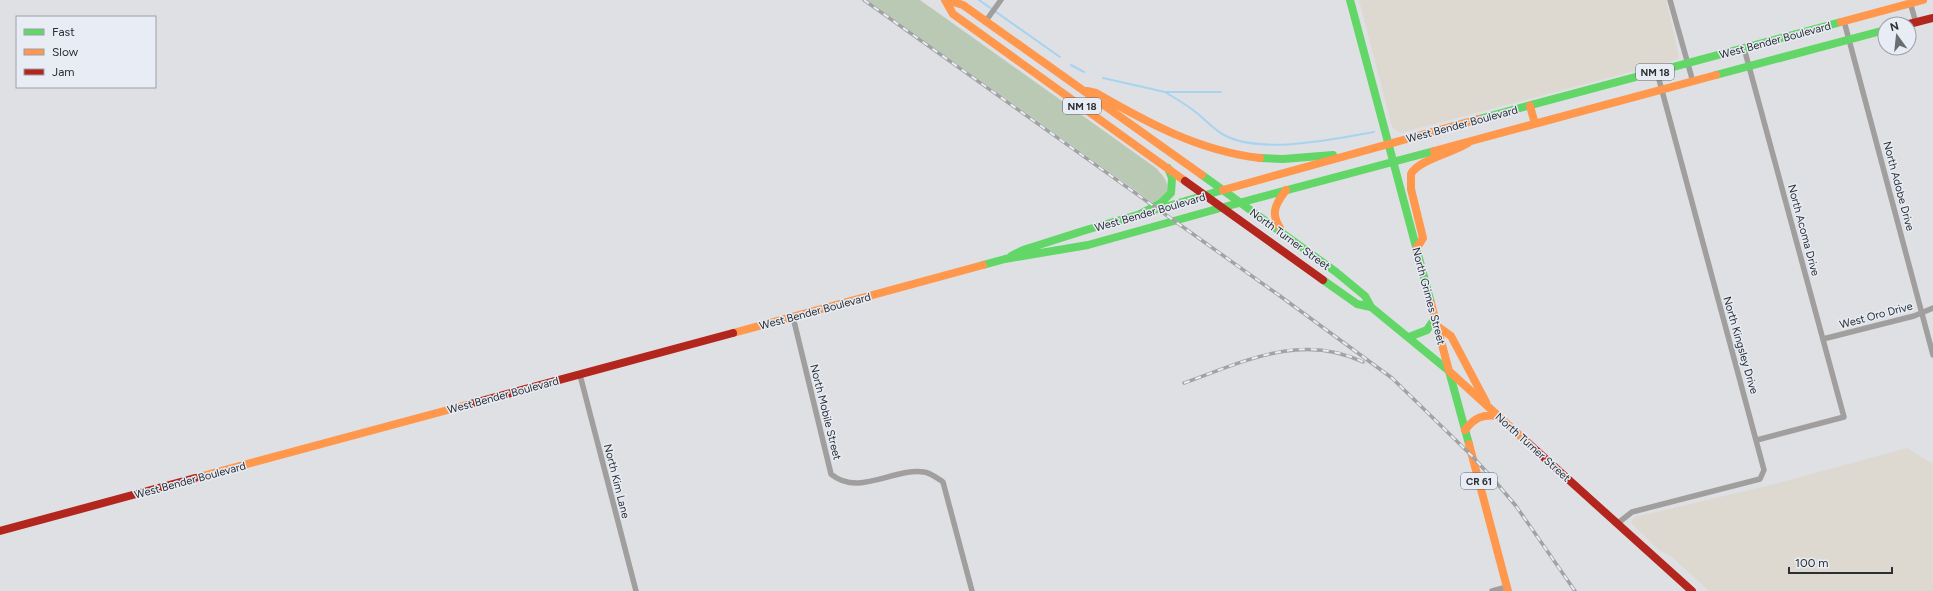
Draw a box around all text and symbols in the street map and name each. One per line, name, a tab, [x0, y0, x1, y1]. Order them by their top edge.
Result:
legend	[16, 16, 156, 88]
north arrow	[1877, 16, 1917, 56]
street label: West Bender Boulevard	[1718, 19, 1832, 62]
text: N	[1889, 19, 1900, 34]
text: Fast	[52, 25, 75, 39]
text: Slow	[52, 45, 79, 59]
road number: NM 18	[1636, 64, 1674, 80]
text: Jam	[52, 65, 75, 79]
road number: NM 18	[1063, 98, 1101, 114]
street label: West Bender Boulevard	[1405, 103, 1519, 146]
street label: North Adobe Drive	[1880, 140, 1917, 232]
street label: North Acoma Drive	[1785, 183, 1822, 277]
street label: West Bender Boulevard	[1093, 190, 1207, 235]
street label: North Turner Street	[1247, 206, 1333, 273]
street label: North Grimes Street	[1409, 246, 1448, 346]
street label: West Bender Boulevard	[758, 290, 872, 333]
street label: North Kingsley Drive	[1720, 295, 1761, 395]
street label: West Oro Drive	[1838, 300, 1914, 331]
street label: North Mobile Street	[807, 363, 844, 461]
street label: West Bender Boulevard	[446, 374, 560, 417]
street label: North Turner Street	[1492, 410, 1573, 484]
street label: North Kim Lane	[601, 442, 632, 520]
street label: West Bender Boulevard	[133, 459, 247, 502]
road number: CR 61	[1461, 473, 1497, 489]
scale bar	[1789, 549, 1892, 575]
text: 100 m	[1795, 556, 1829, 570]

